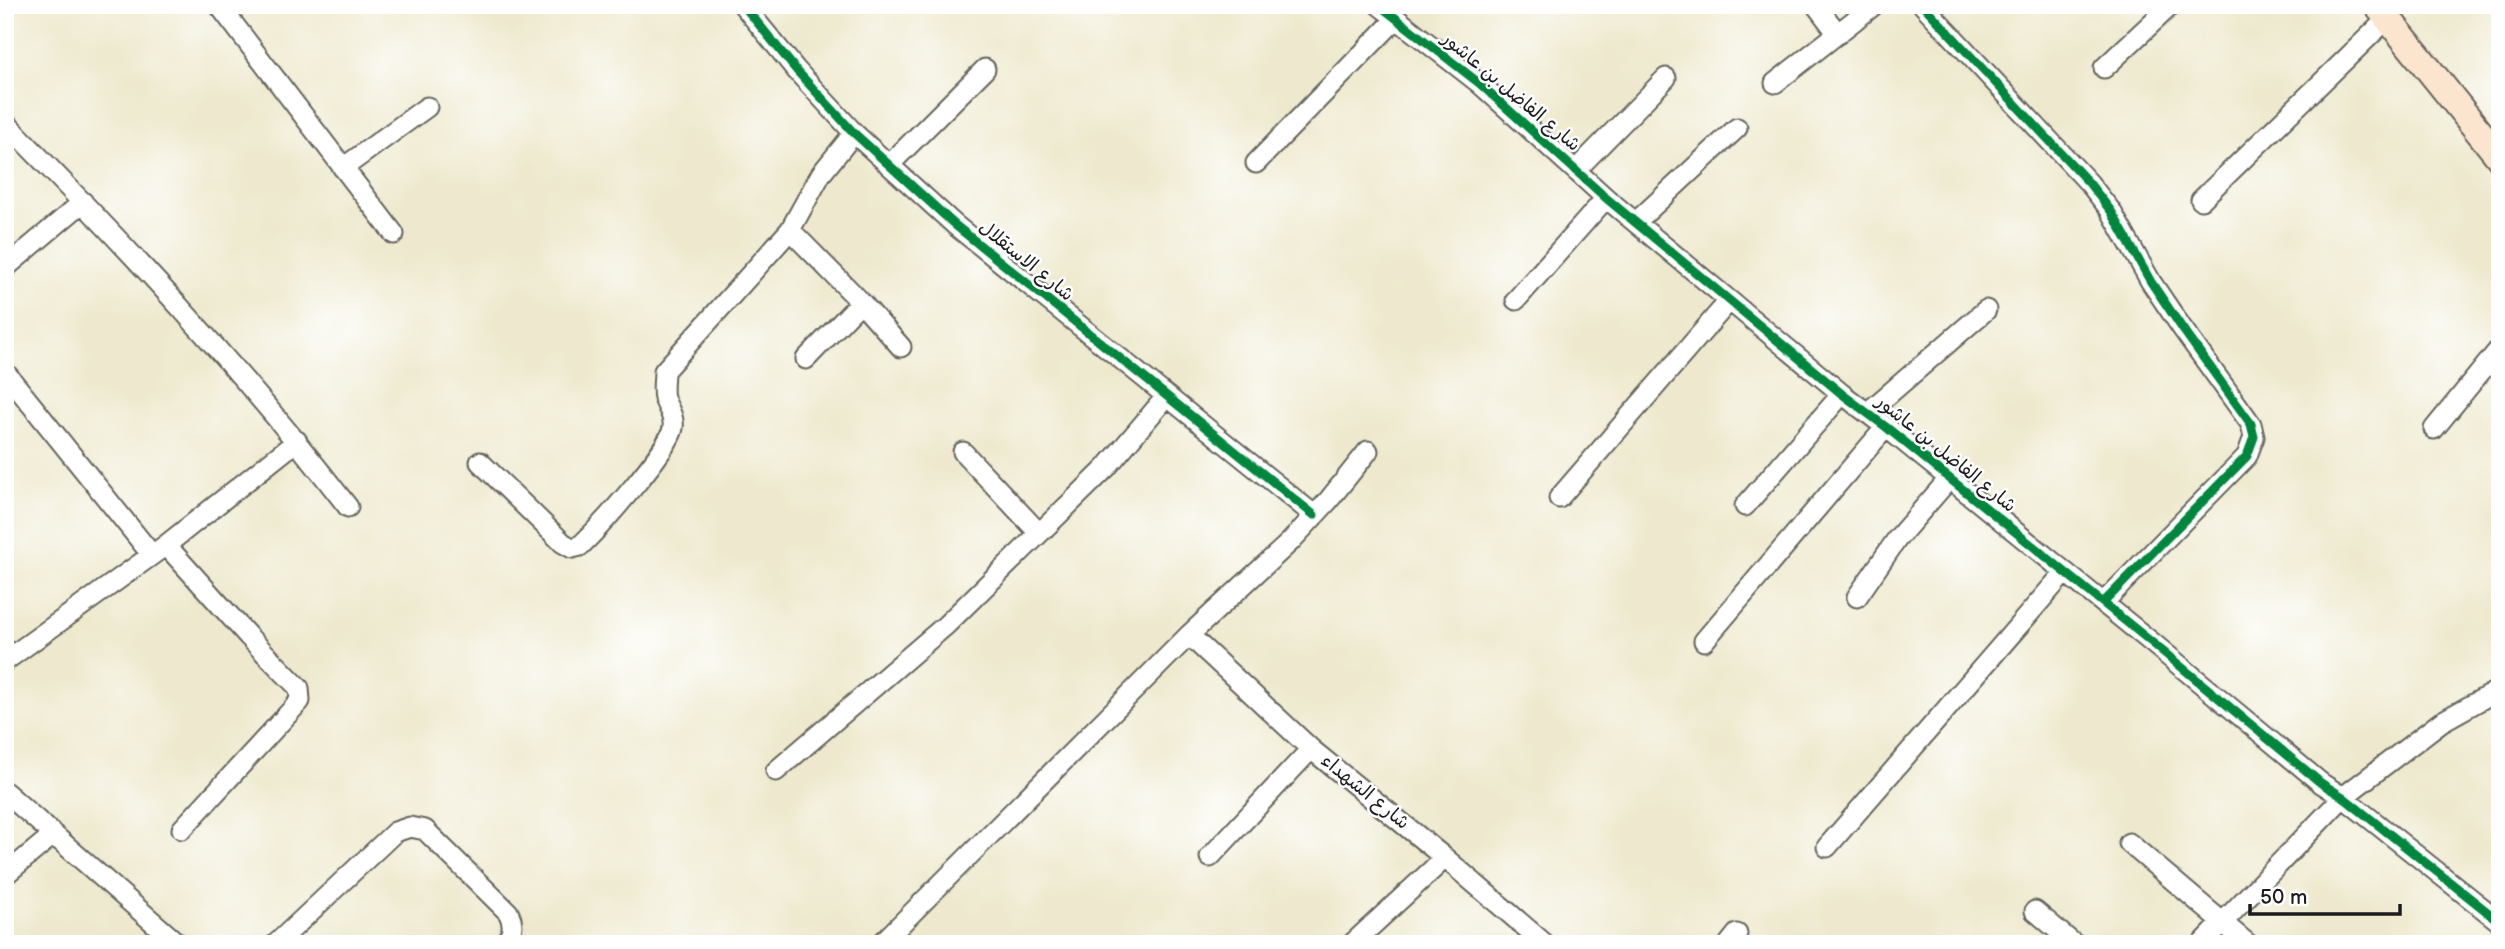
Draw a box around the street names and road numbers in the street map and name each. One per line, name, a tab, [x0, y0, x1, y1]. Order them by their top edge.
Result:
street label: شارع الفاضل بن عاشور	[1435, 26, 1585, 157]
street label: شارع الاستقلال	[973, 216, 1078, 307]
street label: شارع الفاضل بن عاشور	[1869, 389, 2021, 518]
street label: شارع الشهداء	[1316, 749, 1414, 835]

